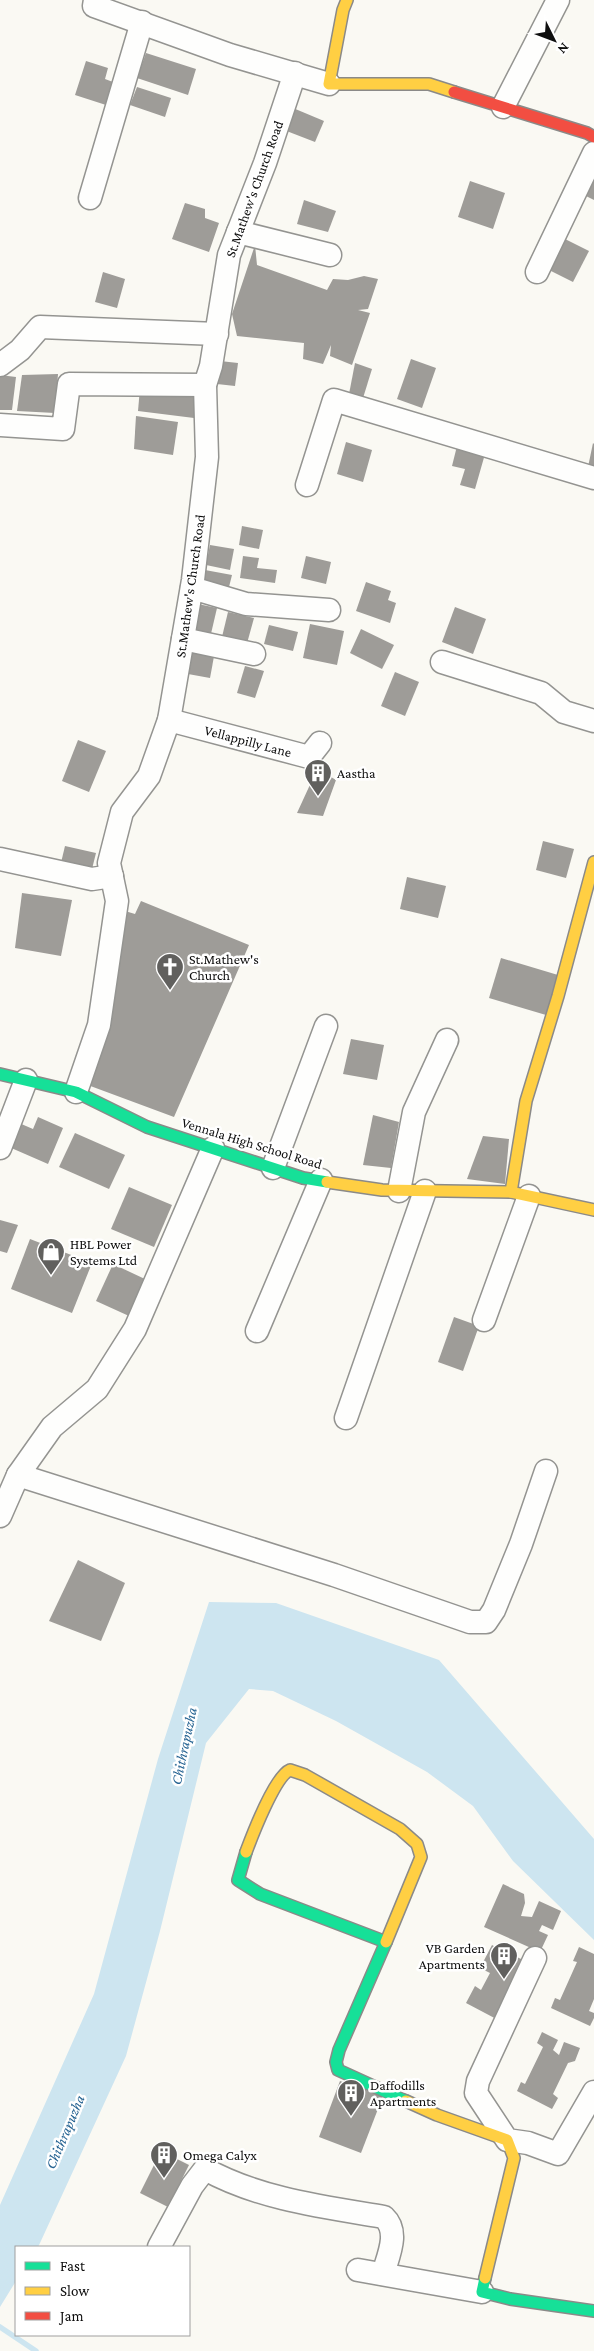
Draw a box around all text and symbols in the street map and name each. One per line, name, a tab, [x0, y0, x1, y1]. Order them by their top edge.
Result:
north arrow	[529, 15, 579, 65]
text: N	[554, 40, 573, 58]
street label: St.Mathew's Church Road	[222, 118, 286, 260]
street label: St.Mathew's Church Road	[172, 513, 208, 659]
street label: Vellappilly Lane	[203, 722, 293, 760]
building icon: Aastha	[303, 758, 333, 797]
place label: Aastha	[337, 765, 376, 781]
place label: St.Mathew's Church	[189, 951, 259, 983]
church icon: St.Mathew's Church	[155, 952, 185, 991]
street label: Vennala High School Road	[180, 1114, 325, 1172]
place label: HBL Power Systems Ltd	[70, 1236, 138, 1268]
shop icon: HBL Power Systems Ltd	[36, 1237, 66, 1276]
water label: Chithrapuzha	[168, 1706, 201, 1786]
place label: VB Garden Apartments	[419, 1940, 485, 1972]
building icon: VB Garden Apartments	[489, 1941, 519, 1980]
place label: Daffodills Apartments	[370, 2077, 436, 2109]
building icon: Daffodills Apartments	[336, 2078, 366, 2117]
water label: Chithrapuzha	[42, 2093, 89, 2172]
building icon: Omega Calyx	[149, 2140, 179, 2179]
place label: Omega Calyx	[183, 2147, 257, 2163]
legend	[15, 2246, 190, 2336]
text: Fast	[60, 2258, 86, 2274]
text: Slow	[60, 2283, 90, 2299]
text: Jam	[58, 2308, 83, 2325]

